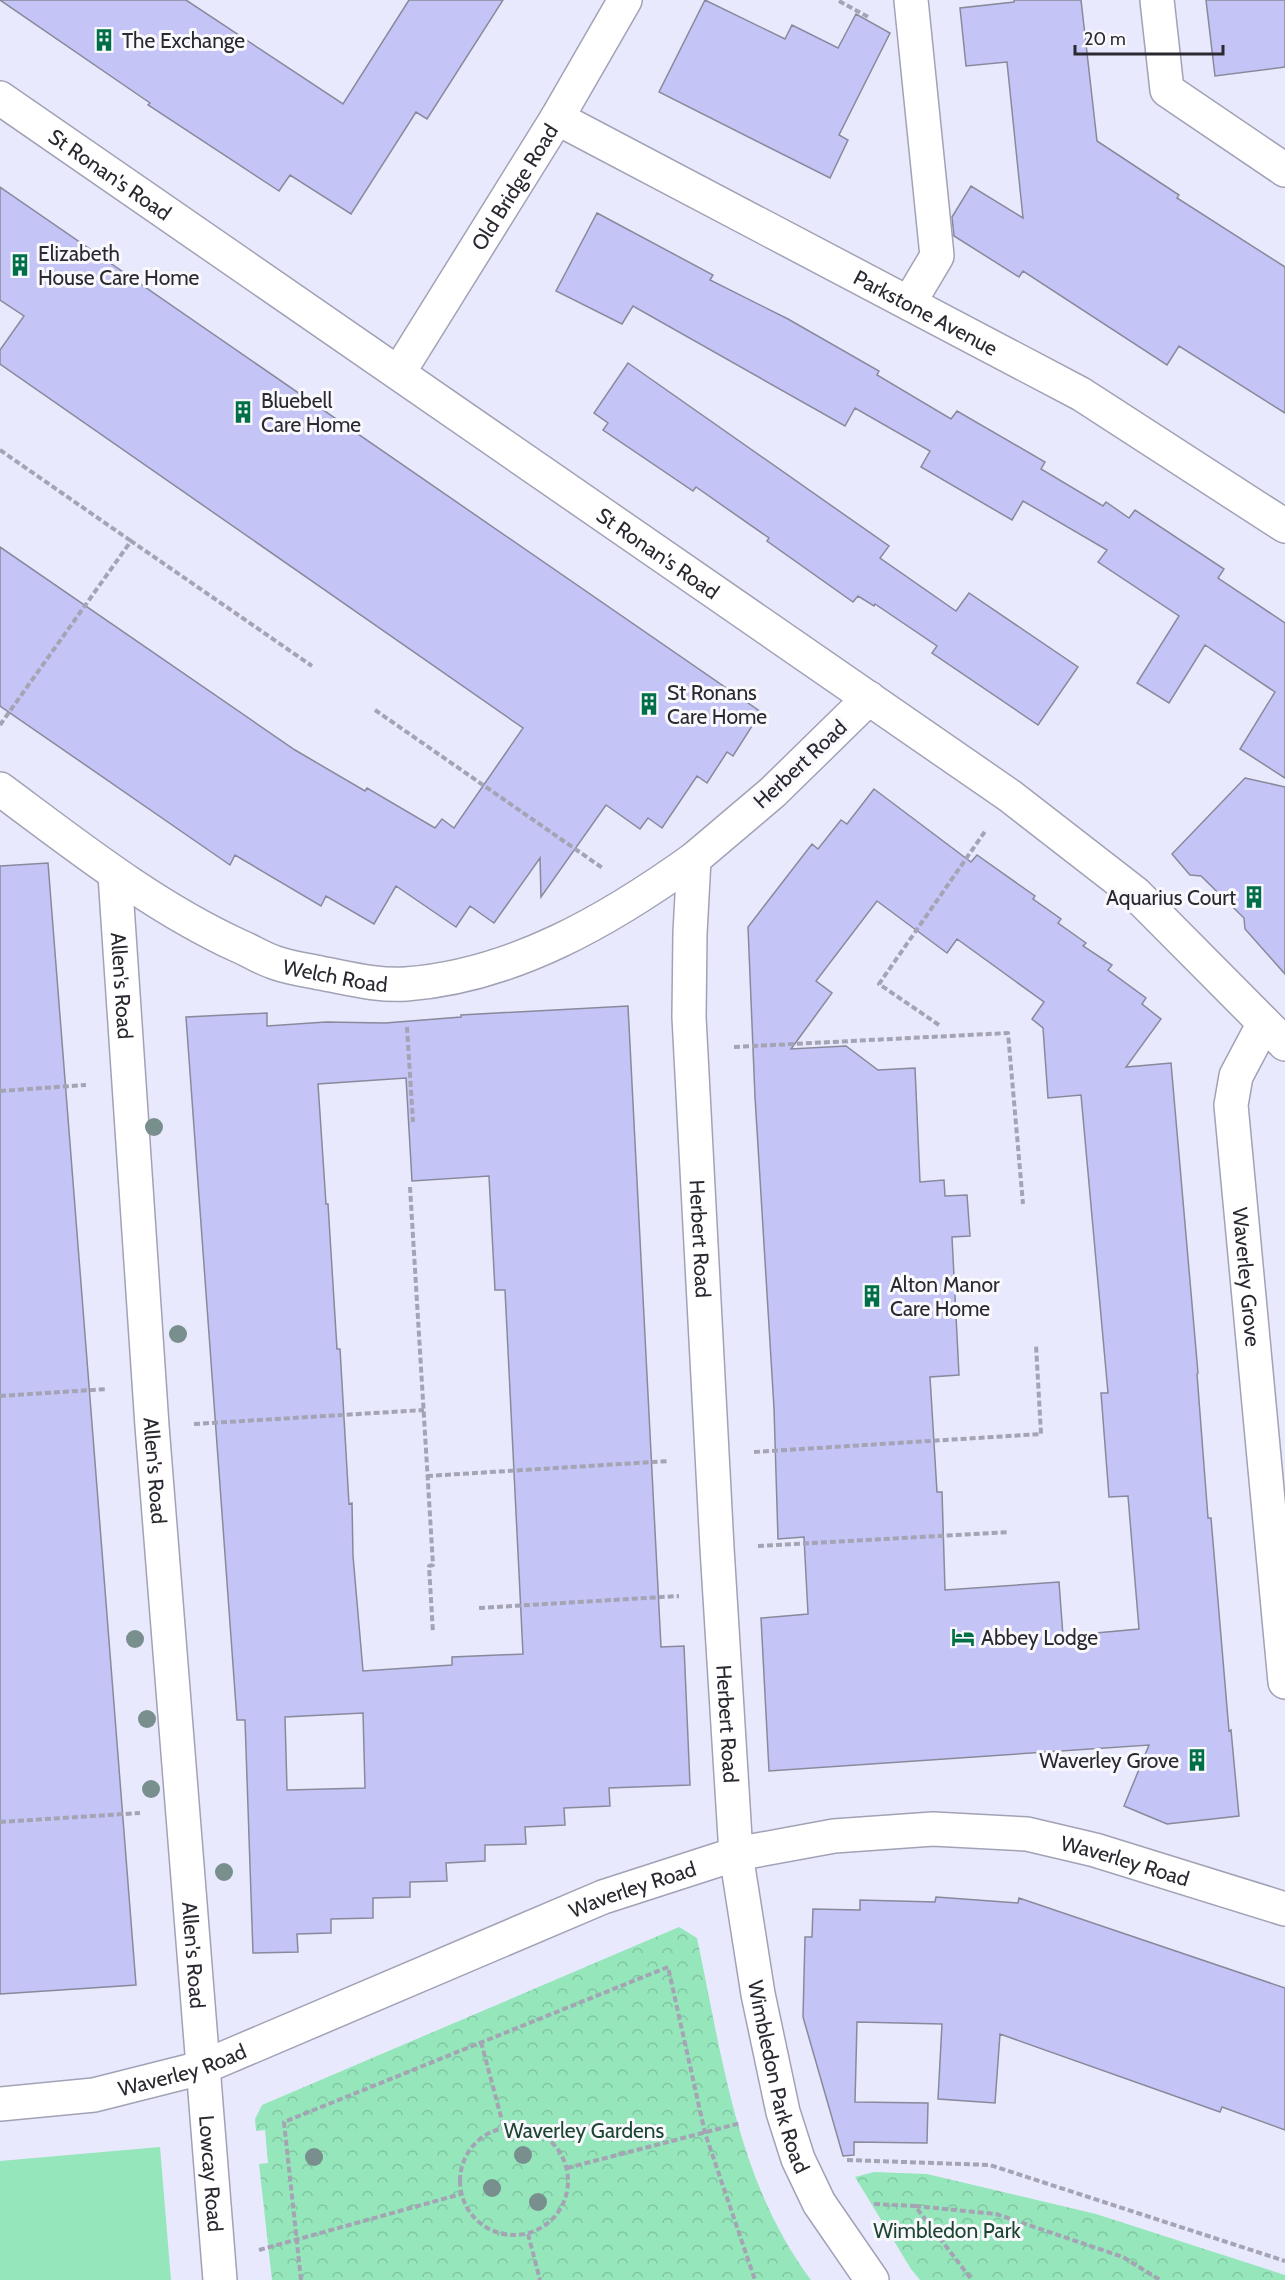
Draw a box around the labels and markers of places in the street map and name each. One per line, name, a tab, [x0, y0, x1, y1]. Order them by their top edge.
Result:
building icon: The Exchange	[91, 27, 117, 53]
place label: The Exchange	[122, 28, 245, 53]
place label: Elizabeth House Care Home	[38, 241, 200, 290]
building icon: Elizabeth House Care Home	[7, 252, 33, 278]
place label: Bluebell Care Home	[261, 388, 361, 437]
building icon: Bluebell Care Home	[230, 399, 256, 425]
place label: St Ronans Care Home	[667, 680, 767, 729]
building icon: St Ronans Care Home	[636, 691, 662, 717]
building icon: Aquarius Court	[1241, 884, 1267, 910]
place label: Aquarius Court	[1106, 885, 1236, 910]
place label: Alton Manor Care Home	[890, 1272, 1000, 1321]
building icon: Alton Manor Care Home	[859, 1283, 885, 1309]
hotel icon: Abbey Lodge	[950, 1624, 976, 1650]
place label: Abbey Lodge	[981, 1625, 1098, 1650]
building icon: Waverley Grove	[1184, 1747, 1210, 1773]
place label: Waverley Grove	[1039, 1748, 1179, 1773]

